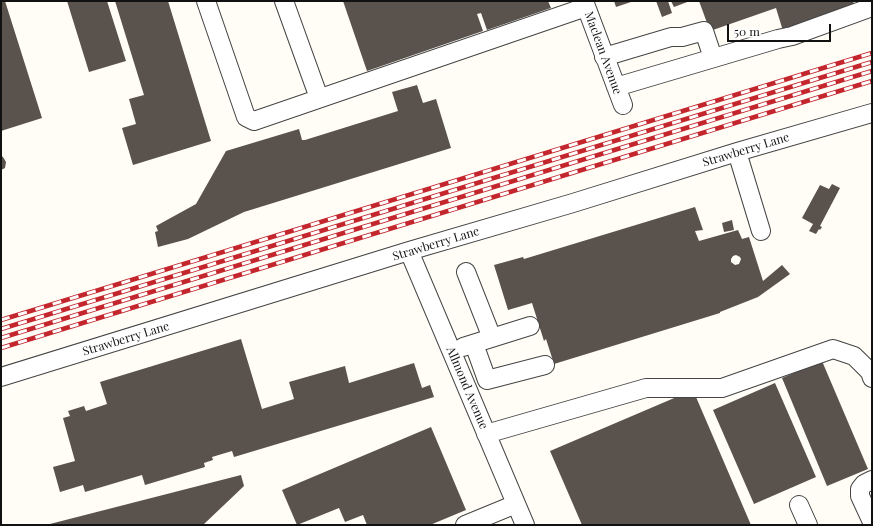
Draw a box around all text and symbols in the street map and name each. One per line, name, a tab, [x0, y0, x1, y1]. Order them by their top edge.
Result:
street label: Maclean Avenue	[581, 10, 625, 96]
scale bar	[729, 16, 833, 42]
text: 50 m	[734, 23, 760, 39]
street label: Strawberry Lane	[701, 130, 791, 170]
street label: Strawberry Lane	[391, 224, 481, 264]
street label: Strawberry Lane	[81, 319, 171, 359]
street label: Allmond Avenue	[443, 345, 491, 431]

